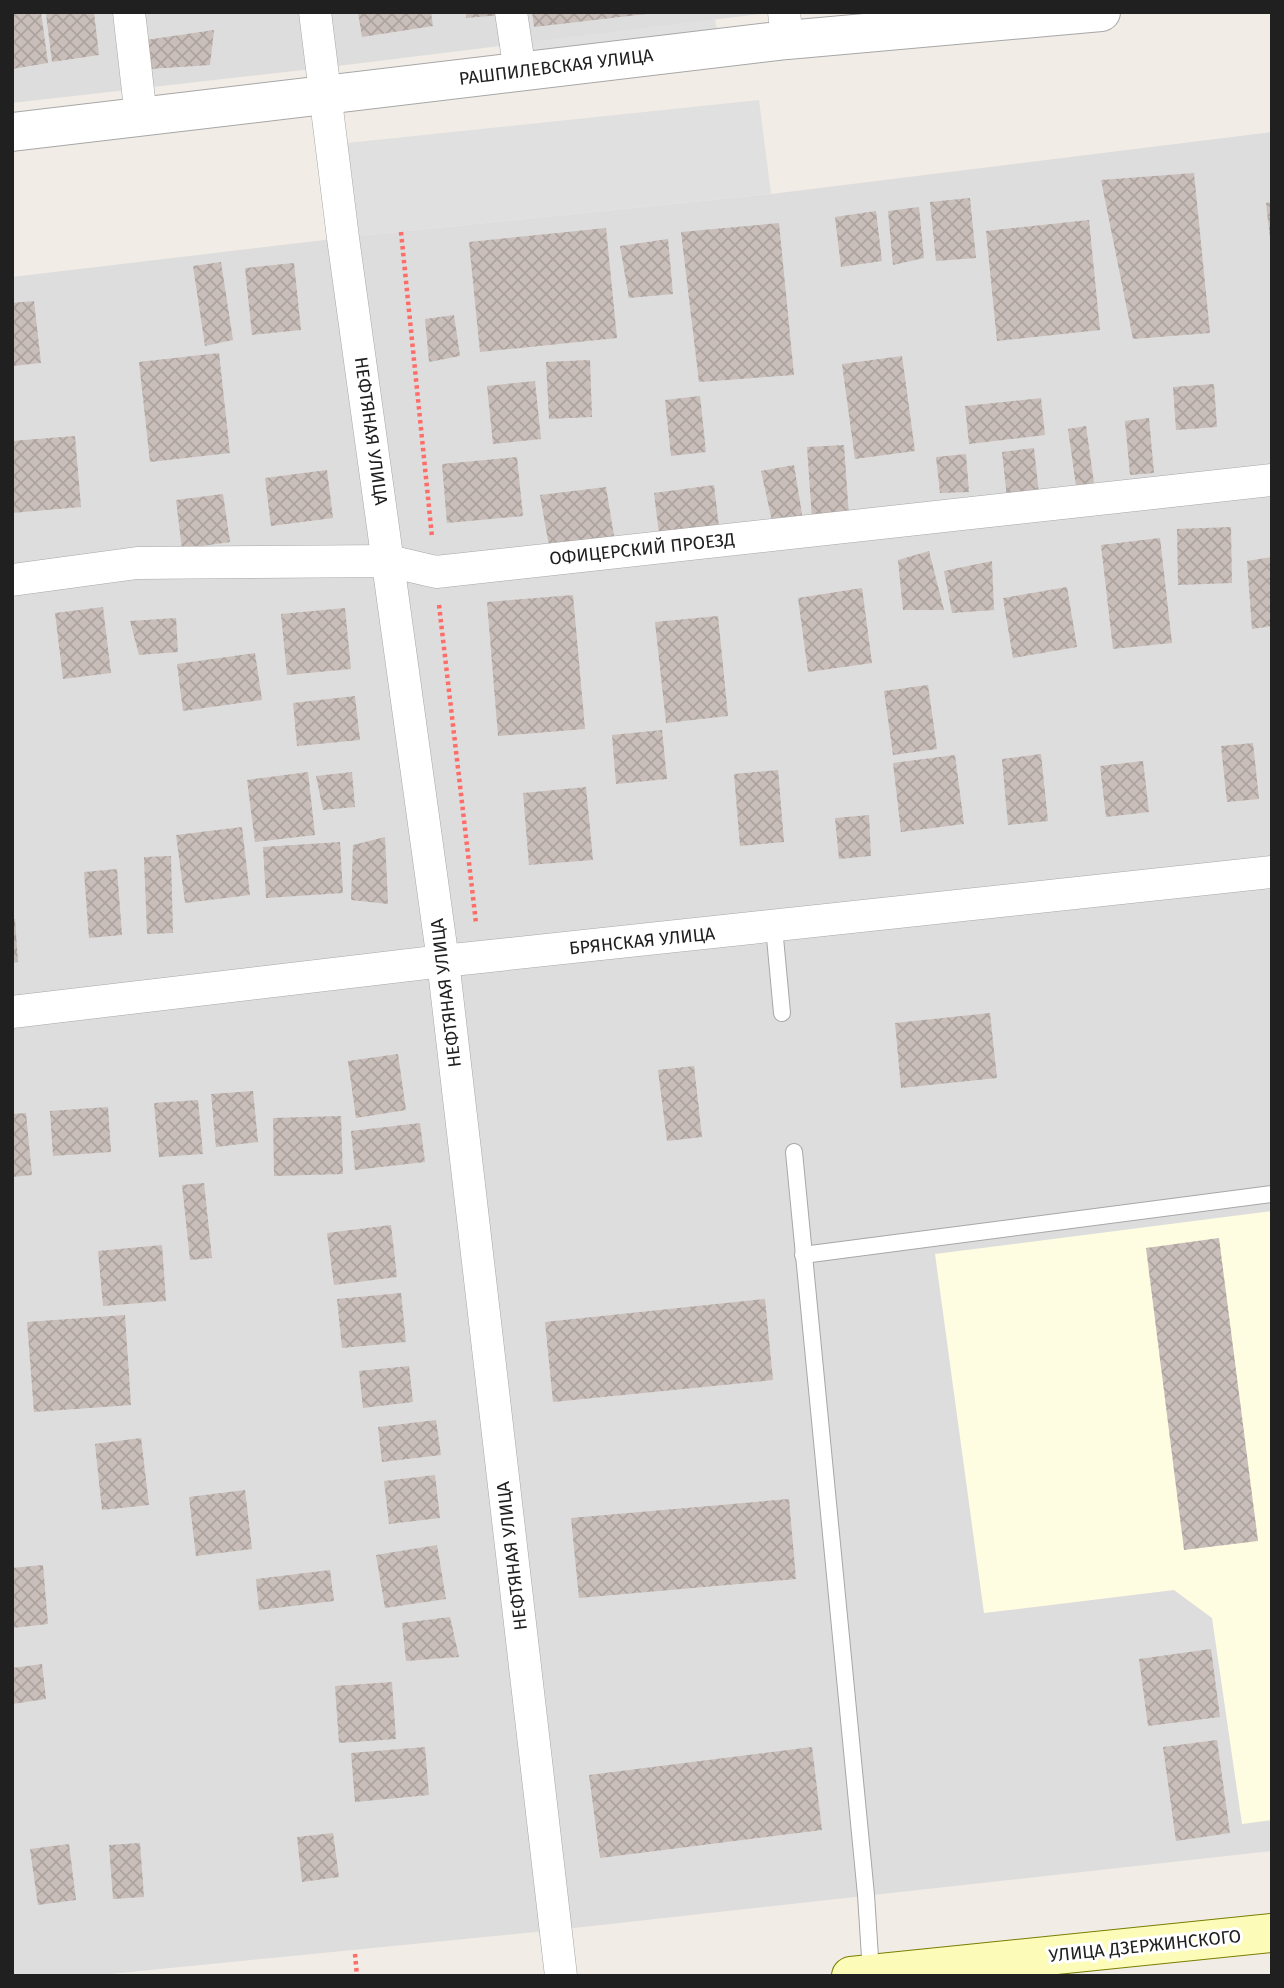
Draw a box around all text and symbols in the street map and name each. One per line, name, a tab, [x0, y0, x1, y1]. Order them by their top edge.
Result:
street label: РАШПИЛЕВСКАЯ УЛИЦА	[458, 44, 655, 90]
street label: НЕФТЯНАЯ УЛИЦА	[350, 355, 392, 507]
street label: ОФИЦЕРСКИЙ ПРОЕЗД	[548, 528, 736, 570]
street label: НЕФТЯНАЯ УЛИЦА	[426, 917, 466, 1069]
street label: БРЯНСКАЯ УЛИЦА	[568, 922, 717, 960]
street label: НЕФТЯНАЯ УЛИЦА	[492, 1480, 532, 1632]
street label: УЛИЦА ДЗЕРЖИНСКОГО	[1048, 1925, 1242, 1967]

